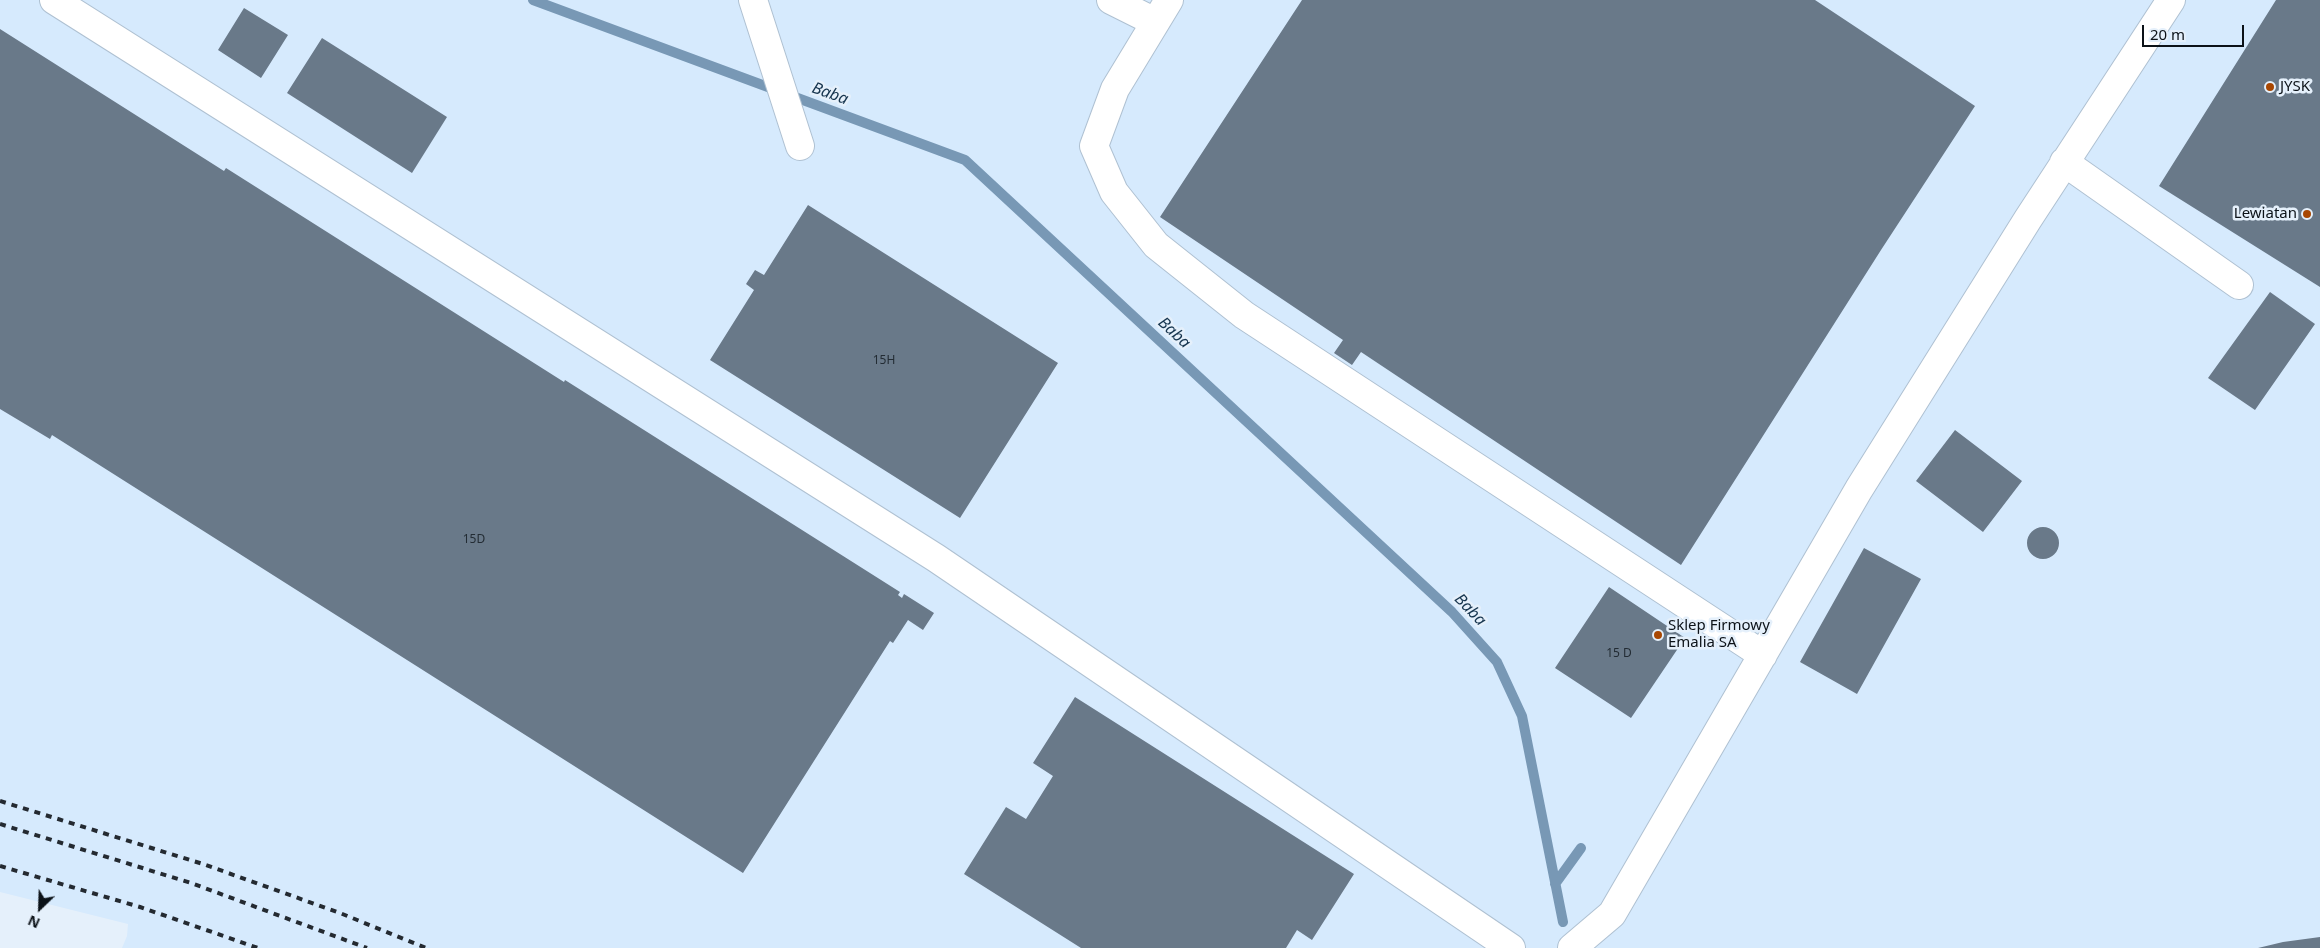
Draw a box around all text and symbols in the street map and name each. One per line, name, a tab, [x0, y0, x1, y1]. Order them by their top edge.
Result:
scale bar	[2145, 15, 2248, 47]
text: 20 m	[2150, 24, 2185, 44]
place label: JYSK	[2280, 78, 2310, 96]
water label: Baba	[809, 79, 851, 109]
marker: JYSK	[2264, 81, 2276, 93]
place label: Lewiatan	[2234, 205, 2297, 223]
marker: Lewiatan	[2301, 208, 2313, 220]
water label: Baba	[1154, 313, 1194, 353]
house number: 15H	[873, 354, 895, 368]
house number: 15D	[463, 533, 485, 547]
water label: Baba	[1450, 590, 1490, 630]
place label: Sklep Firmowy Emalia SA	[1668, 617, 1770, 652]
marker: Sklep Firmowy Emalia SA	[1652, 629, 1664, 641]
house number: 15 D	[1606, 647, 1632, 661]
north arrow	[15, 883, 65, 933]
text: N	[25, 911, 43, 933]

